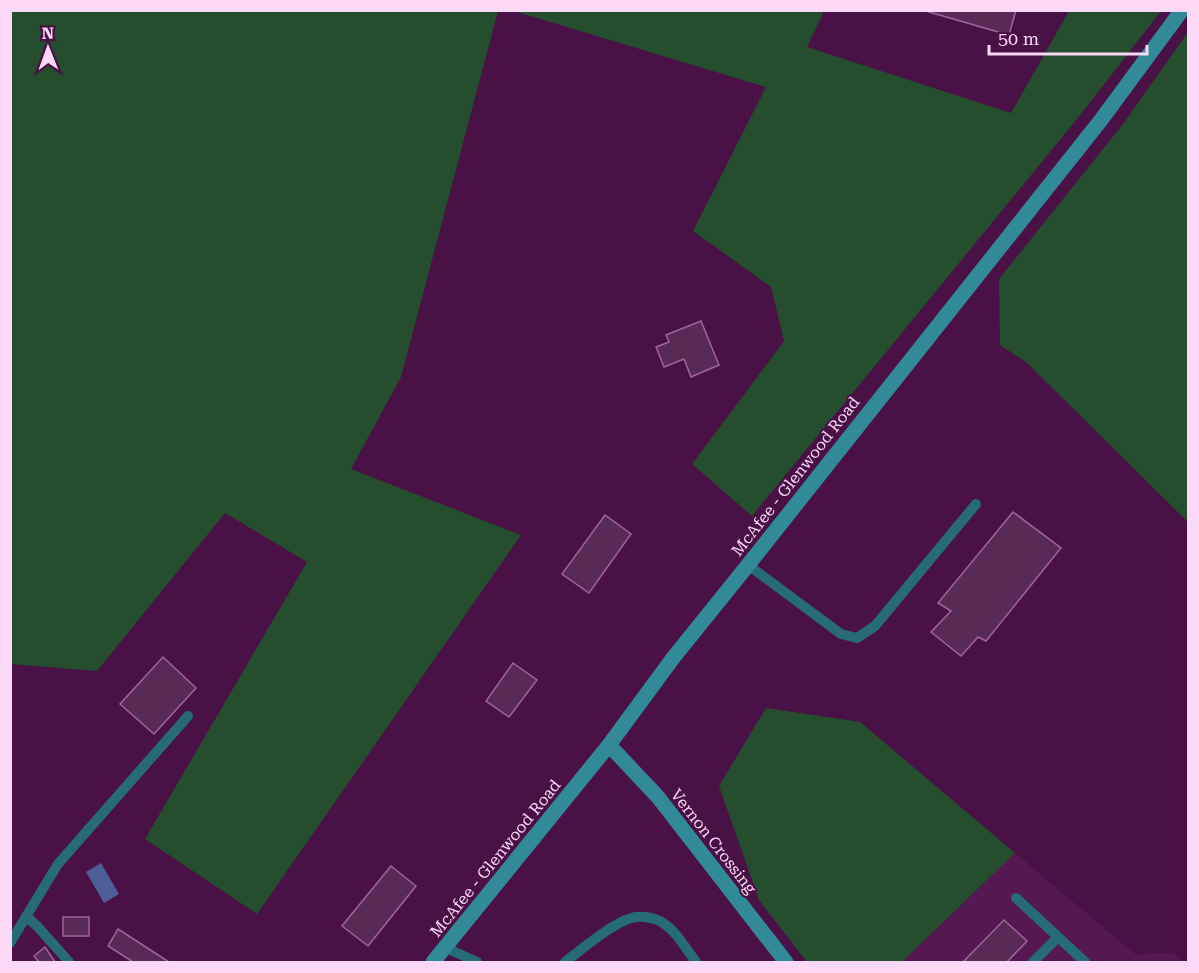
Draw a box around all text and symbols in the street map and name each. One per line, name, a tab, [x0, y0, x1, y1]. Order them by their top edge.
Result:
north arrow	[18, 18, 78, 78]
scale bar	[989, 18, 1146, 56]
text: N	[41, 24, 54, 43]
text: 50 m	[998, 28, 1039, 49]
street label: McAfee - Glenwood Road	[727, 393, 863, 560]
street label: McAfee - Glenwood Road	[426, 776, 565, 941]
street label: Vernon Crossing	[667, 785, 761, 898]

